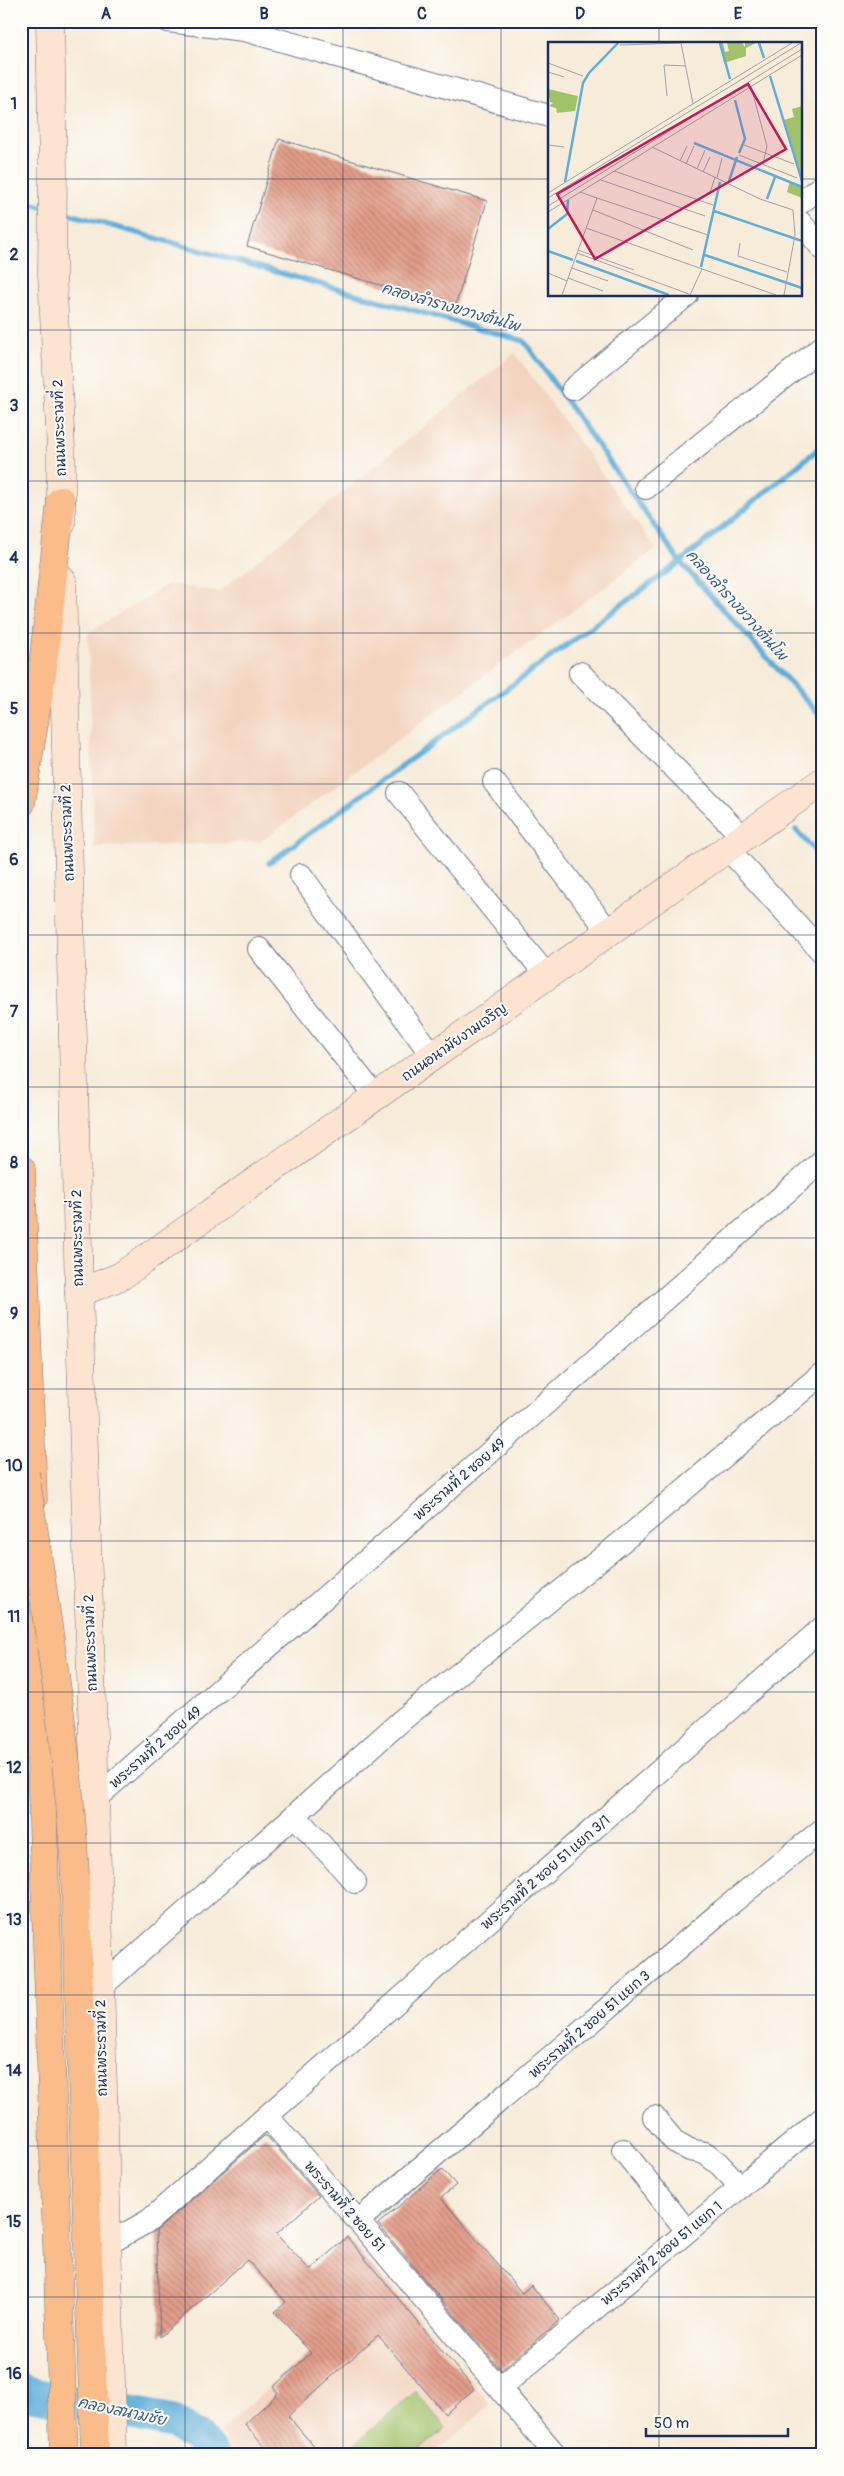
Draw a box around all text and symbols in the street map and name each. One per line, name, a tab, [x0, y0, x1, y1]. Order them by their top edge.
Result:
text: A	[101, 4, 112, 24]
text: B	[259, 4, 269, 24]
text: C	[417, 4, 427, 24]
text: D	[575, 4, 585, 24]
text: E	[734, 4, 743, 24]
inset map	[548, 42, 802, 296]
text: 1	[11, 94, 17, 114]
text: 2	[10, 245, 19, 265]
water label: คลองลำรางขวางต้นโพ	[380, 278, 524, 337]
street label: ถนนพระรามที่ 2	[44, 379, 70, 477]
text: 3	[10, 396, 19, 416]
water label: คลองลำรางขวางต้นโพ	[682, 545, 793, 666]
text: 4	[9, 548, 19, 568]
text: 5	[10, 699, 19, 719]
street label: ถนนพระรามที่ 2	[52, 784, 78, 882]
text: 6	[9, 850, 19, 870]
street label: ถนนอนามัยงามเจริญ	[398, 1000, 510, 1085]
text: 7	[10, 1002, 19, 1022]
text: 8	[10, 1153, 18, 1173]
street label: ถนนพระรามที่ 2	[63, 1189, 87, 1287]
text: 9	[10, 1304, 18, 1324]
street label: พระรามที่ 2 ซอย 49	[406, 1431, 509, 1524]
text: 10	[5, 1456, 23, 1476]
street label: ถนนพระรามที่ 2	[75, 1594, 101, 1692]
text: 11	[8, 1607, 20, 1627]
street label: พระรามที่ 2 ซอย 49	[102, 1699, 205, 1792]
text: 12	[6, 1758, 22, 1778]
street label: พระรามที่ 2 ซอย 51 แยก 3/1	[474, 1808, 614, 1933]
text: 13	[6, 1910, 22, 1930]
street label: พระรามที่ 2 ซอย 51 แยก 3	[522, 1963, 654, 2082]
street label: ถนนพระรามที่ 2	[87, 1999, 111, 2097]
text: 14	[6, 2061, 22, 2081]
street label: พระรามที่ 2 ซอย 51	[301, 2154, 392, 2255]
street label: พระรามที่ 2 ซอย 51 แยก 1	[594, 2194, 725, 2309]
text: 15	[7, 2212, 22, 2232]
text: 16	[6, 2364, 22, 2384]
water label: คลองสนามชัย	[76, 2393, 169, 2430]
scale bar	[646, 2406, 789, 2438]
text: 50 m	[654, 2414, 689, 2433]

